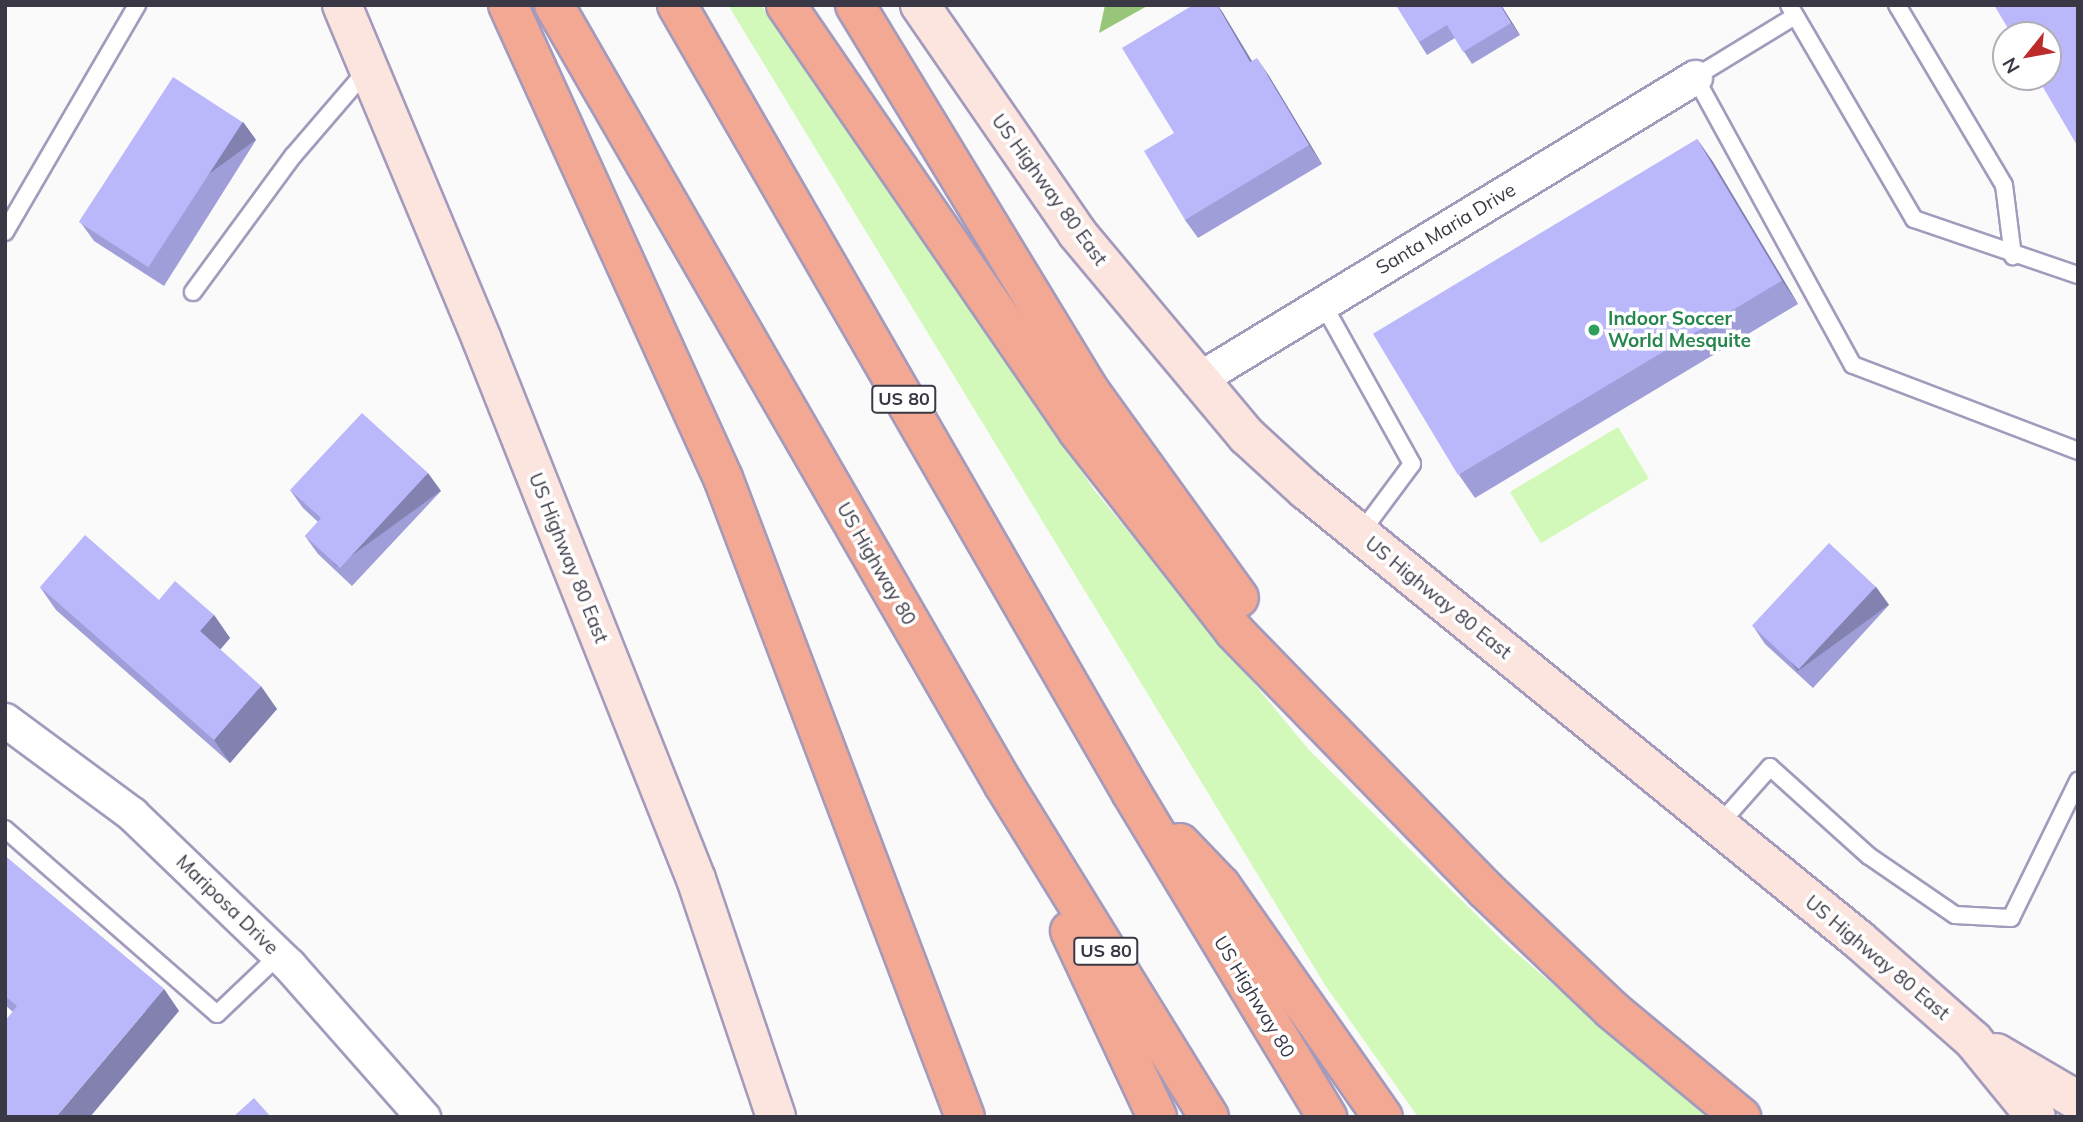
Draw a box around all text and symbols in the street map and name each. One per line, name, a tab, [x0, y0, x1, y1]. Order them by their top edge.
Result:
north arrow	[1992, 21, 2062, 91]
text: N	[1997, 53, 2025, 78]
street label: US Highway 80 East	[987, 110, 1111, 270]
street label: Santa Maria Drive	[1372, 178, 1520, 280]
place label: Indoor Soccer World Mesquite	[1608, 308, 1751, 352]
marker: Indoor Soccer World Mesquite	[1586, 322, 1602, 338]
road number: US 80	[871, 384, 937, 414]
street label: US Highway 80 East	[524, 470, 612, 646]
street label: US Highway 80	[832, 499, 920, 629]
street label: US Highway 80 East	[1360, 532, 1516, 664]
street label: Mariposa Drive	[171, 851, 283, 959]
street label: US Highway 80 East	[1800, 891, 1954, 1025]
street label: US Highway 80	[1209, 932, 1299, 1062]
road number: US 80	[1073, 936, 1139, 966]

